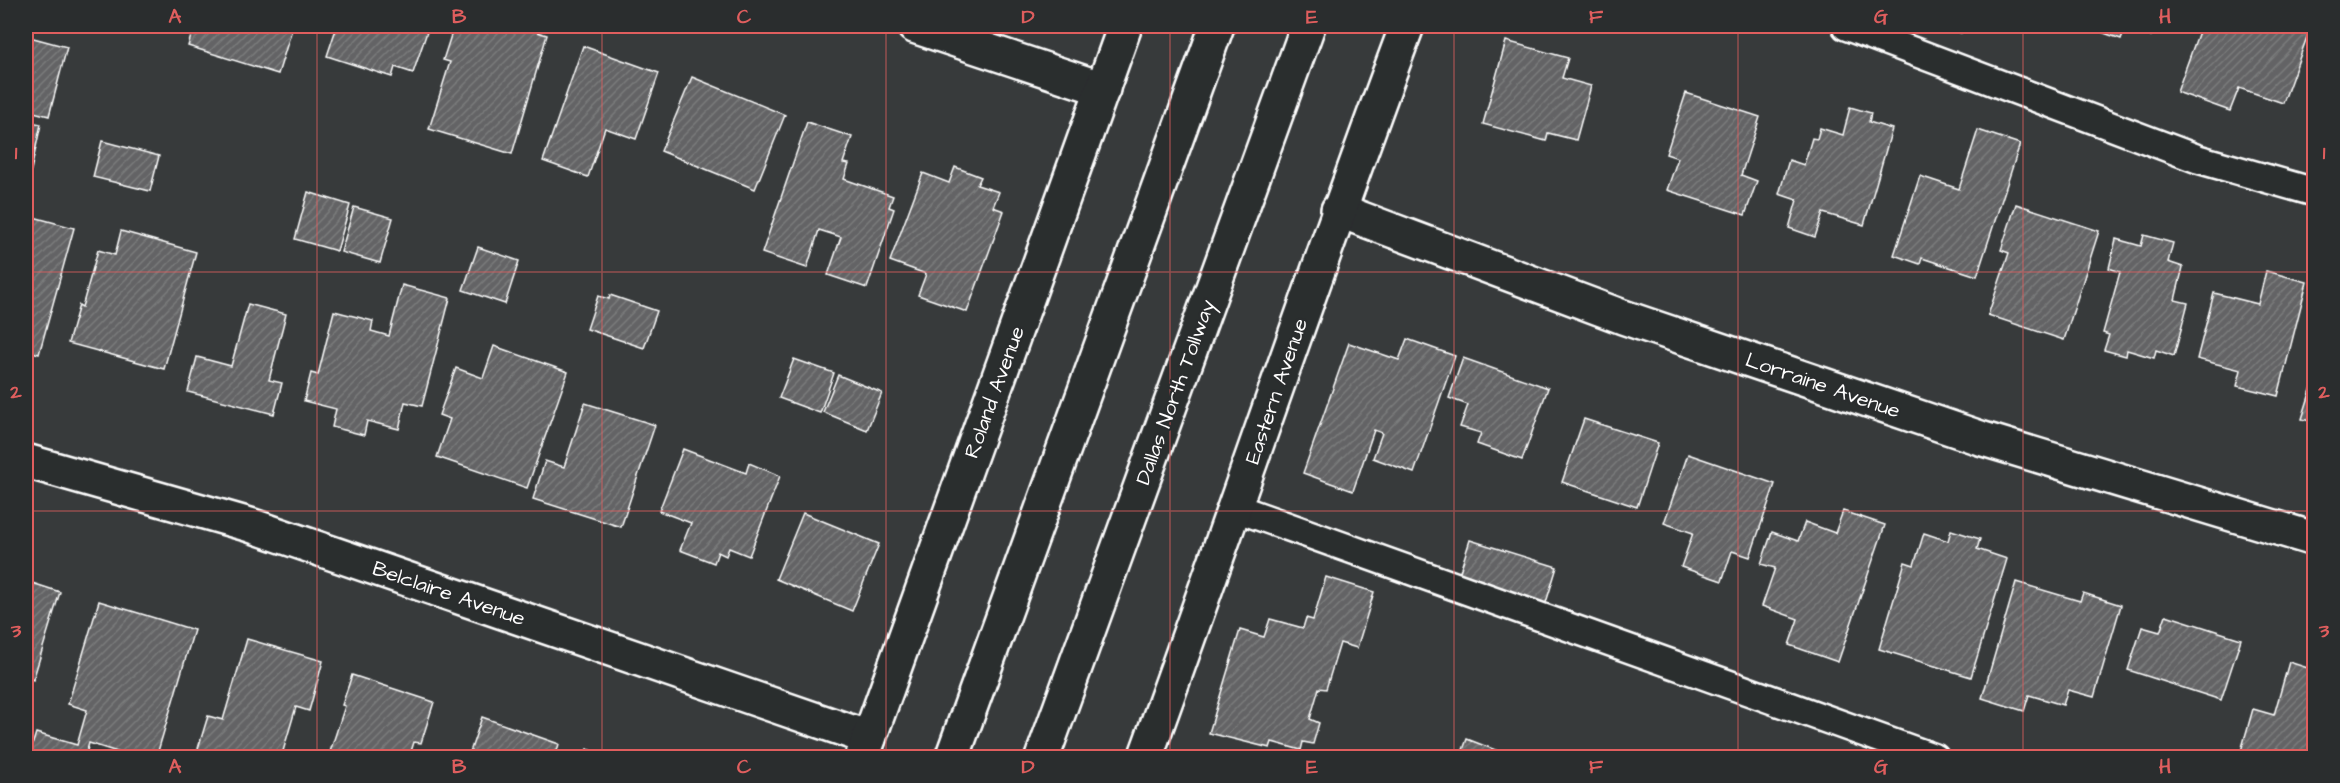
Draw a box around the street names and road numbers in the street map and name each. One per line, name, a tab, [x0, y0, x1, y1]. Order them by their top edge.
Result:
street label: Dallas North Tollway	[1128, 295, 1224, 489]
street label: Eastern Avenue	[1238, 314, 1315, 468]
street label: Roland Avenue	[957, 322, 1032, 462]
street label: Lorraine Avenue	[1742, 345, 1904, 426]
street label: Belclaire Avenue	[369, 554, 529, 633]

